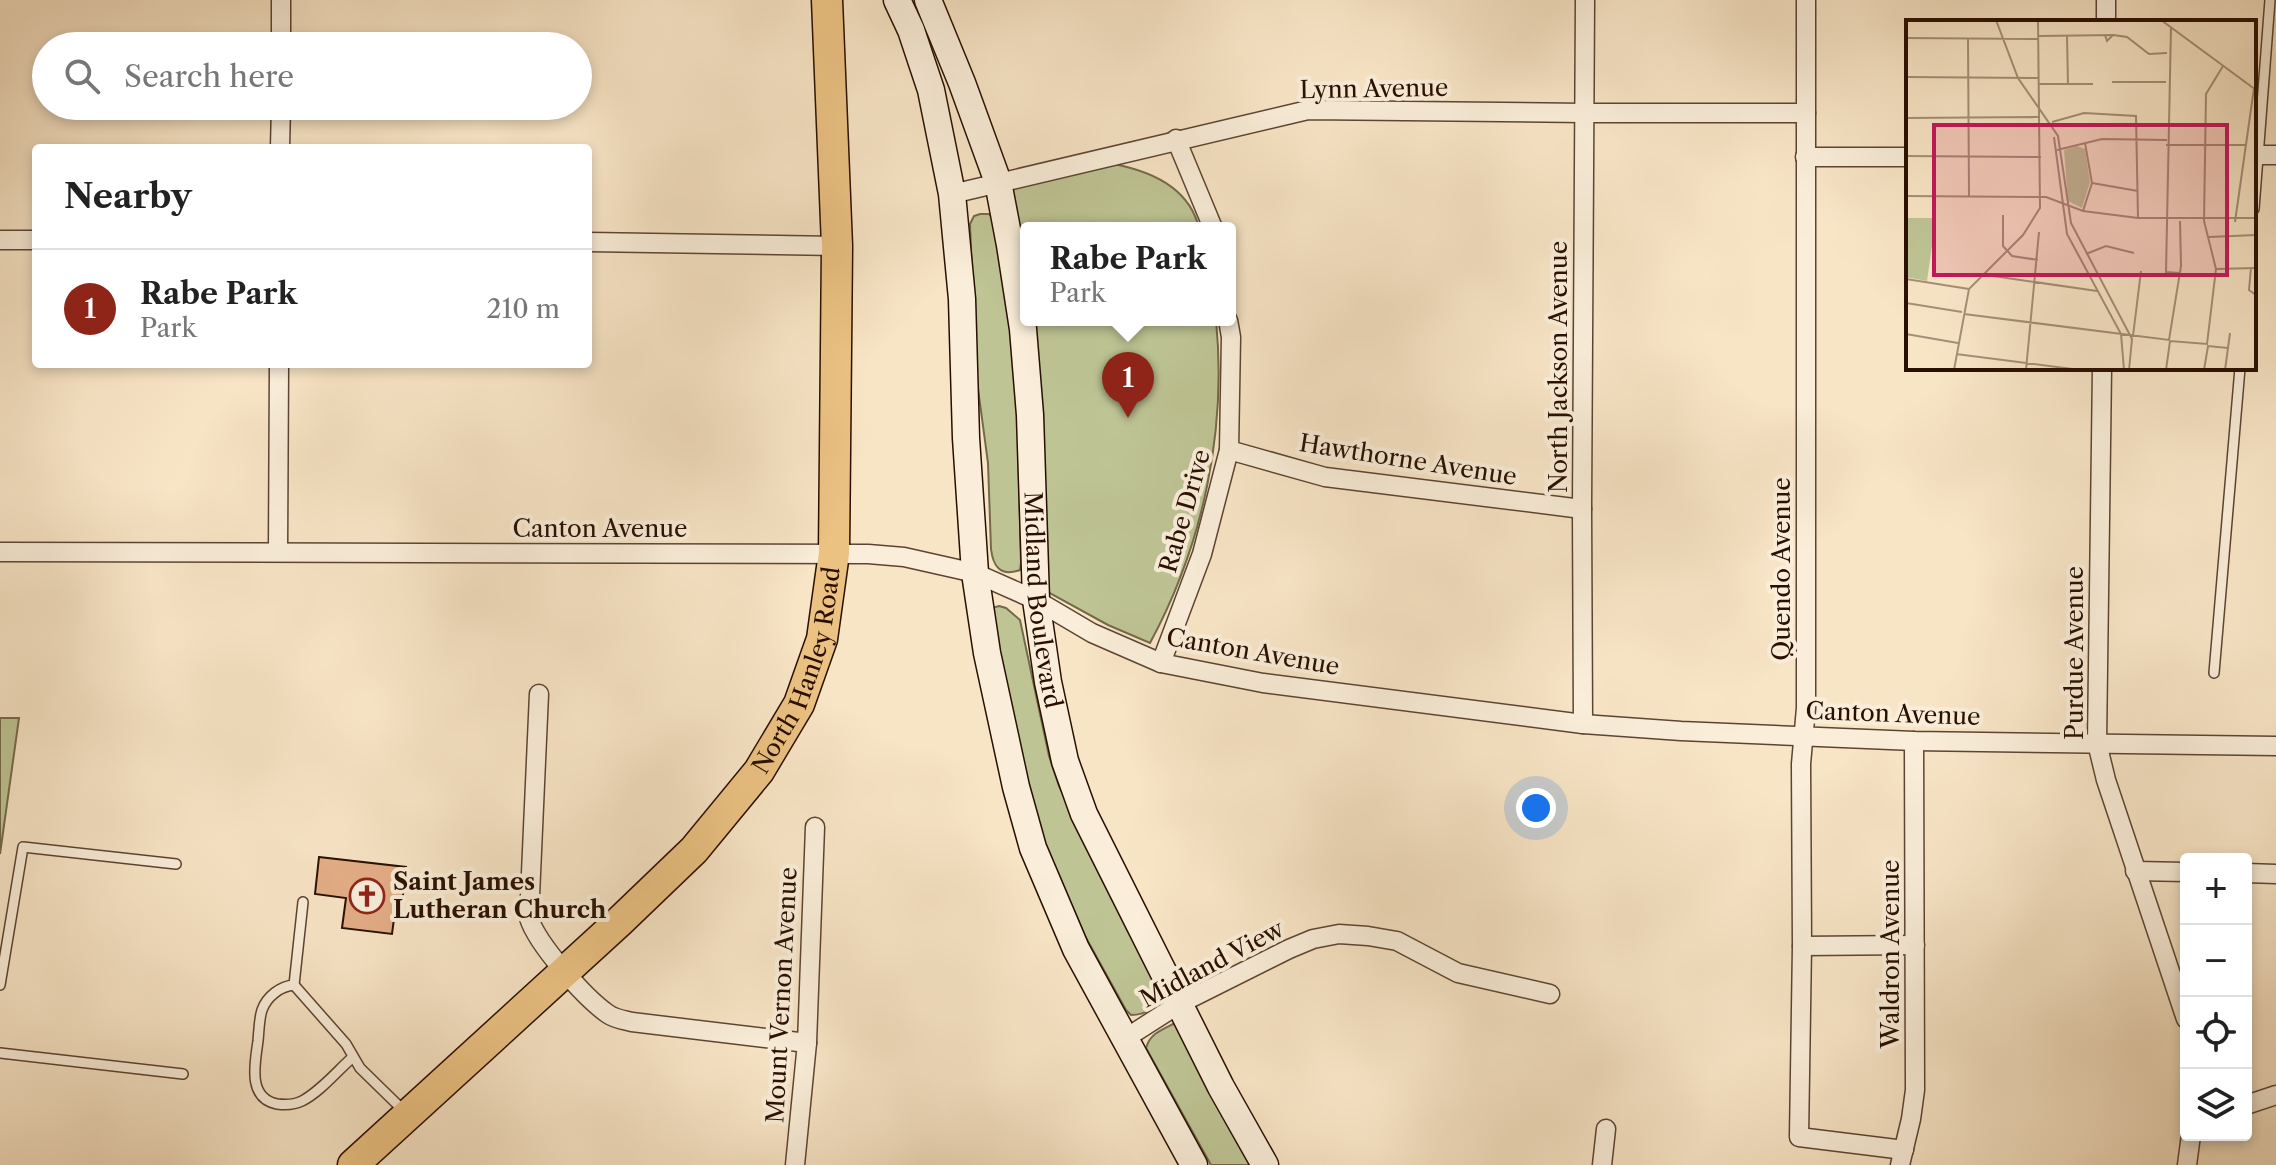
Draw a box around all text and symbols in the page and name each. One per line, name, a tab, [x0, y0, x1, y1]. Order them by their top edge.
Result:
inset map	[1906, 20, 2256, 370]
search box	[32, 32, 592, 120]
icon: search	[60, 54, 104, 98]
text: Search here	[124, 58, 294, 95]
street label: Lynn Avenue	[1299, 73, 1449, 104]
text: Nearby	[64, 175, 192, 217]
popup	[1020, 222, 1236, 326]
text: Rabe Park	[1049, 240, 1207, 277]
street label: North Jackson Avenue	[1544, 241, 1573, 493]
text: Rabe Park	[140, 275, 297, 312]
text: Park	[1049, 277, 1106, 309]
text: 1	[84, 293, 96, 325]
text: 210 m	[487, 293, 560, 325]
text: Park	[140, 312, 197, 344]
pin: 1	[1102, 352, 1154, 418]
street label: Hawthorne Avenue	[1297, 428, 1519, 491]
street label: Rabe Drive	[1153, 446, 1216, 576]
street label: Quendo Avenue	[1767, 477, 1796, 661]
street label: Midland Boulevard	[1018, 491, 1068, 711]
street label: Canton Avenue	[512, 514, 688, 543]
street label: North Hanley Road	[746, 565, 846, 779]
street label: Purdue Avenue	[2060, 566, 2089, 740]
street label: Canton Avenue	[1164, 622, 1342, 681]
street label: Canton Avenue	[1805, 696, 1981, 731]
your location	[1516, 788, 1556, 828]
map controls	[2180, 853, 2252, 1141]
button: +	[2180, 853, 2252, 925]
street label: Waldron Avenue	[1876, 860, 1905, 1049]
street label: Mount Vernon Avenue	[760, 866, 803, 1124]
place label: Saint James Lutheran Church	[393, 867, 607, 924]
church icon: Saint James Lutheran Church	[348, 877, 386, 915]
street label: Midland View	[1135, 913, 1290, 1014]
button: −	[2180, 925, 2252, 997]
button: locate	[2180, 997, 2252, 1069]
button: layers	[2180, 1069, 2252, 1141]

